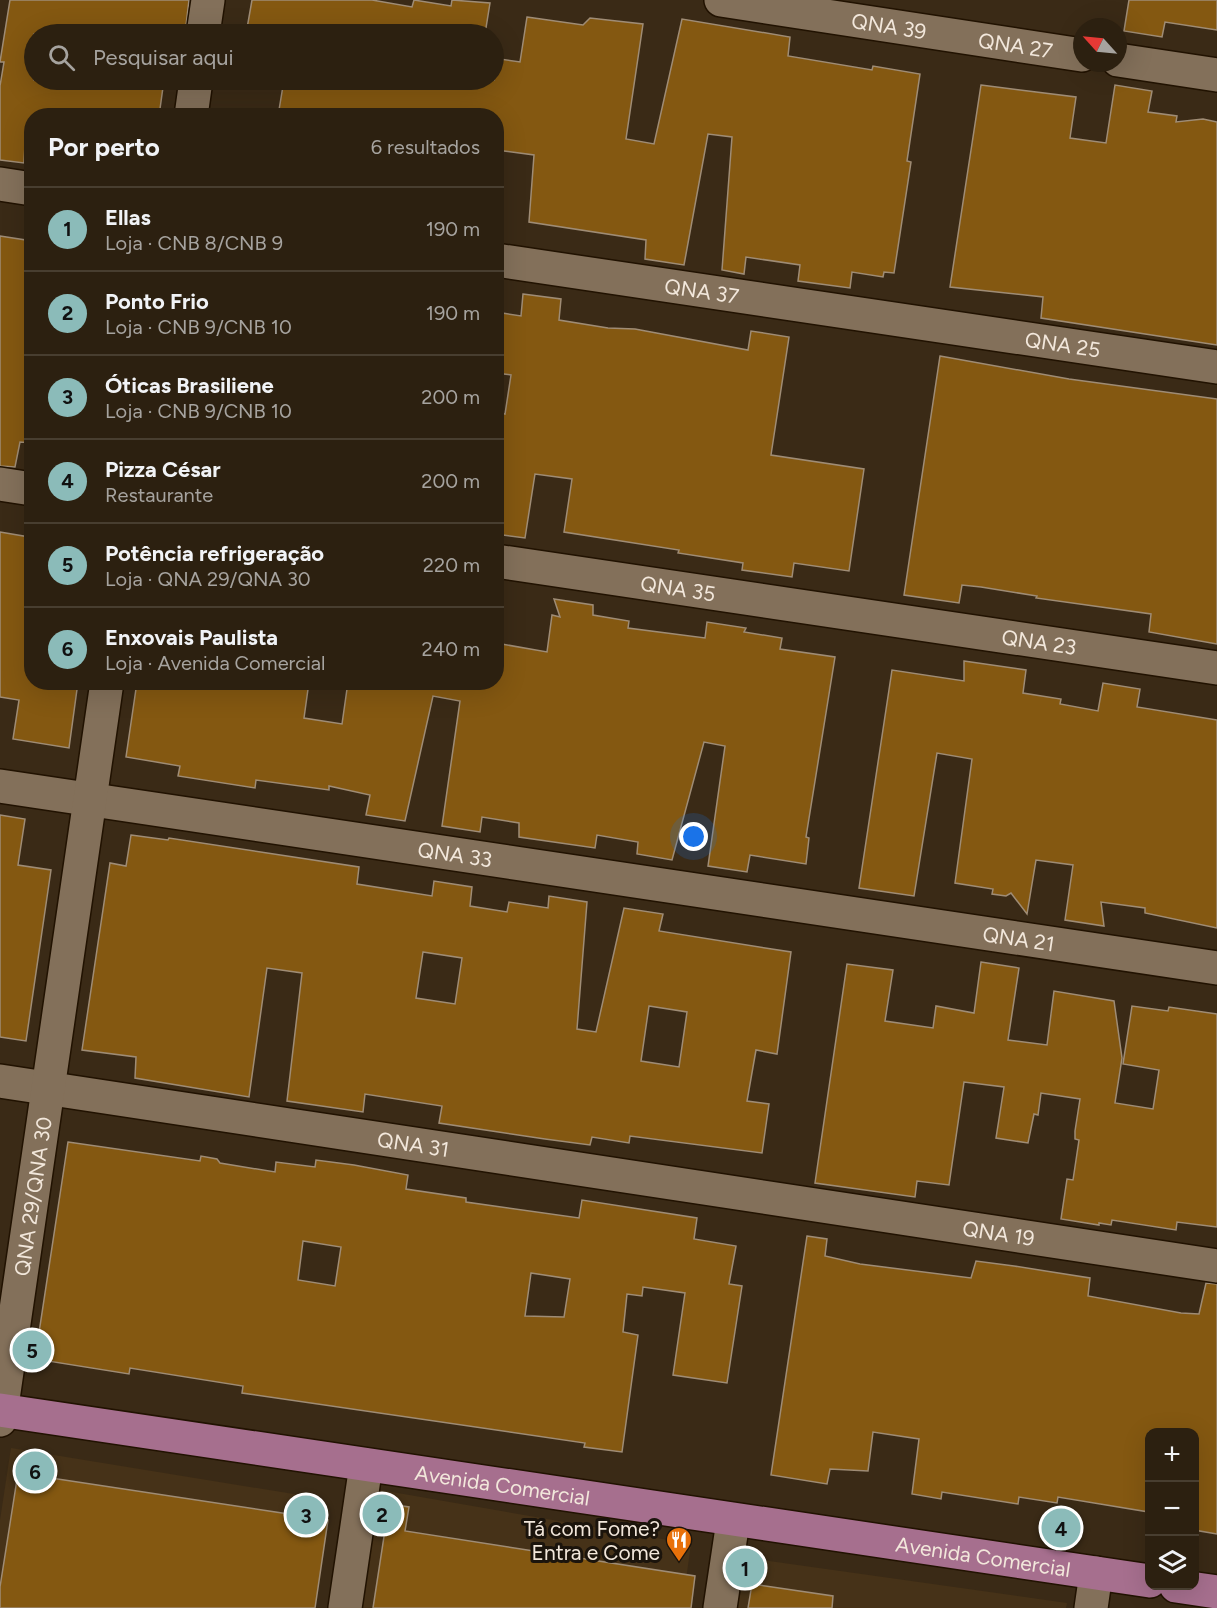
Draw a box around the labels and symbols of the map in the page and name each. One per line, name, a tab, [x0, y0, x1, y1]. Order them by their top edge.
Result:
street label: QNA 39	[850, 8, 928, 44]
north arrow	[1073, 18, 1127, 72]
street label: QNA 27	[977, 27, 1055, 63]
street label: QNA 37	[663, 273, 741, 308]
street label: QNA 25	[1023, 326, 1102, 362]
street label: QNA 35	[639, 570, 717, 606]
street label: QNA 23	[1000, 624, 1078, 659]
your location	[679, 822, 708, 851]
street label: QNA 33	[416, 836, 494, 872]
street label: QNA 21	[981, 921, 1056, 956]
street label: QNA 29/QNA 30	[9, 1115, 56, 1278]
street label: QNA 31	[376, 1126, 451, 1162]
street label: QNA 19	[961, 1215, 1036, 1251]
pin: 5	[12, 1328, 51, 1372]
pin: 6	[15, 1448, 54, 1494]
street label: Avenida Comercial	[413, 1459, 592, 1510]
pin: 3	[286, 1492, 326, 1538]
pin: 2	[362, 1492, 401, 1537]
pin: 4	[1042, 1506, 1080, 1550]
place label: Tá com Fome? Entra e Come	[524, 1516, 660, 1565]
restaurant icon: Tá com Fome? Entra e Come	[664, 1525, 694, 1563]
street label: Avenida Comercial	[894, 1531, 1072, 1582]
pin: 1	[726, 1546, 764, 1590]

